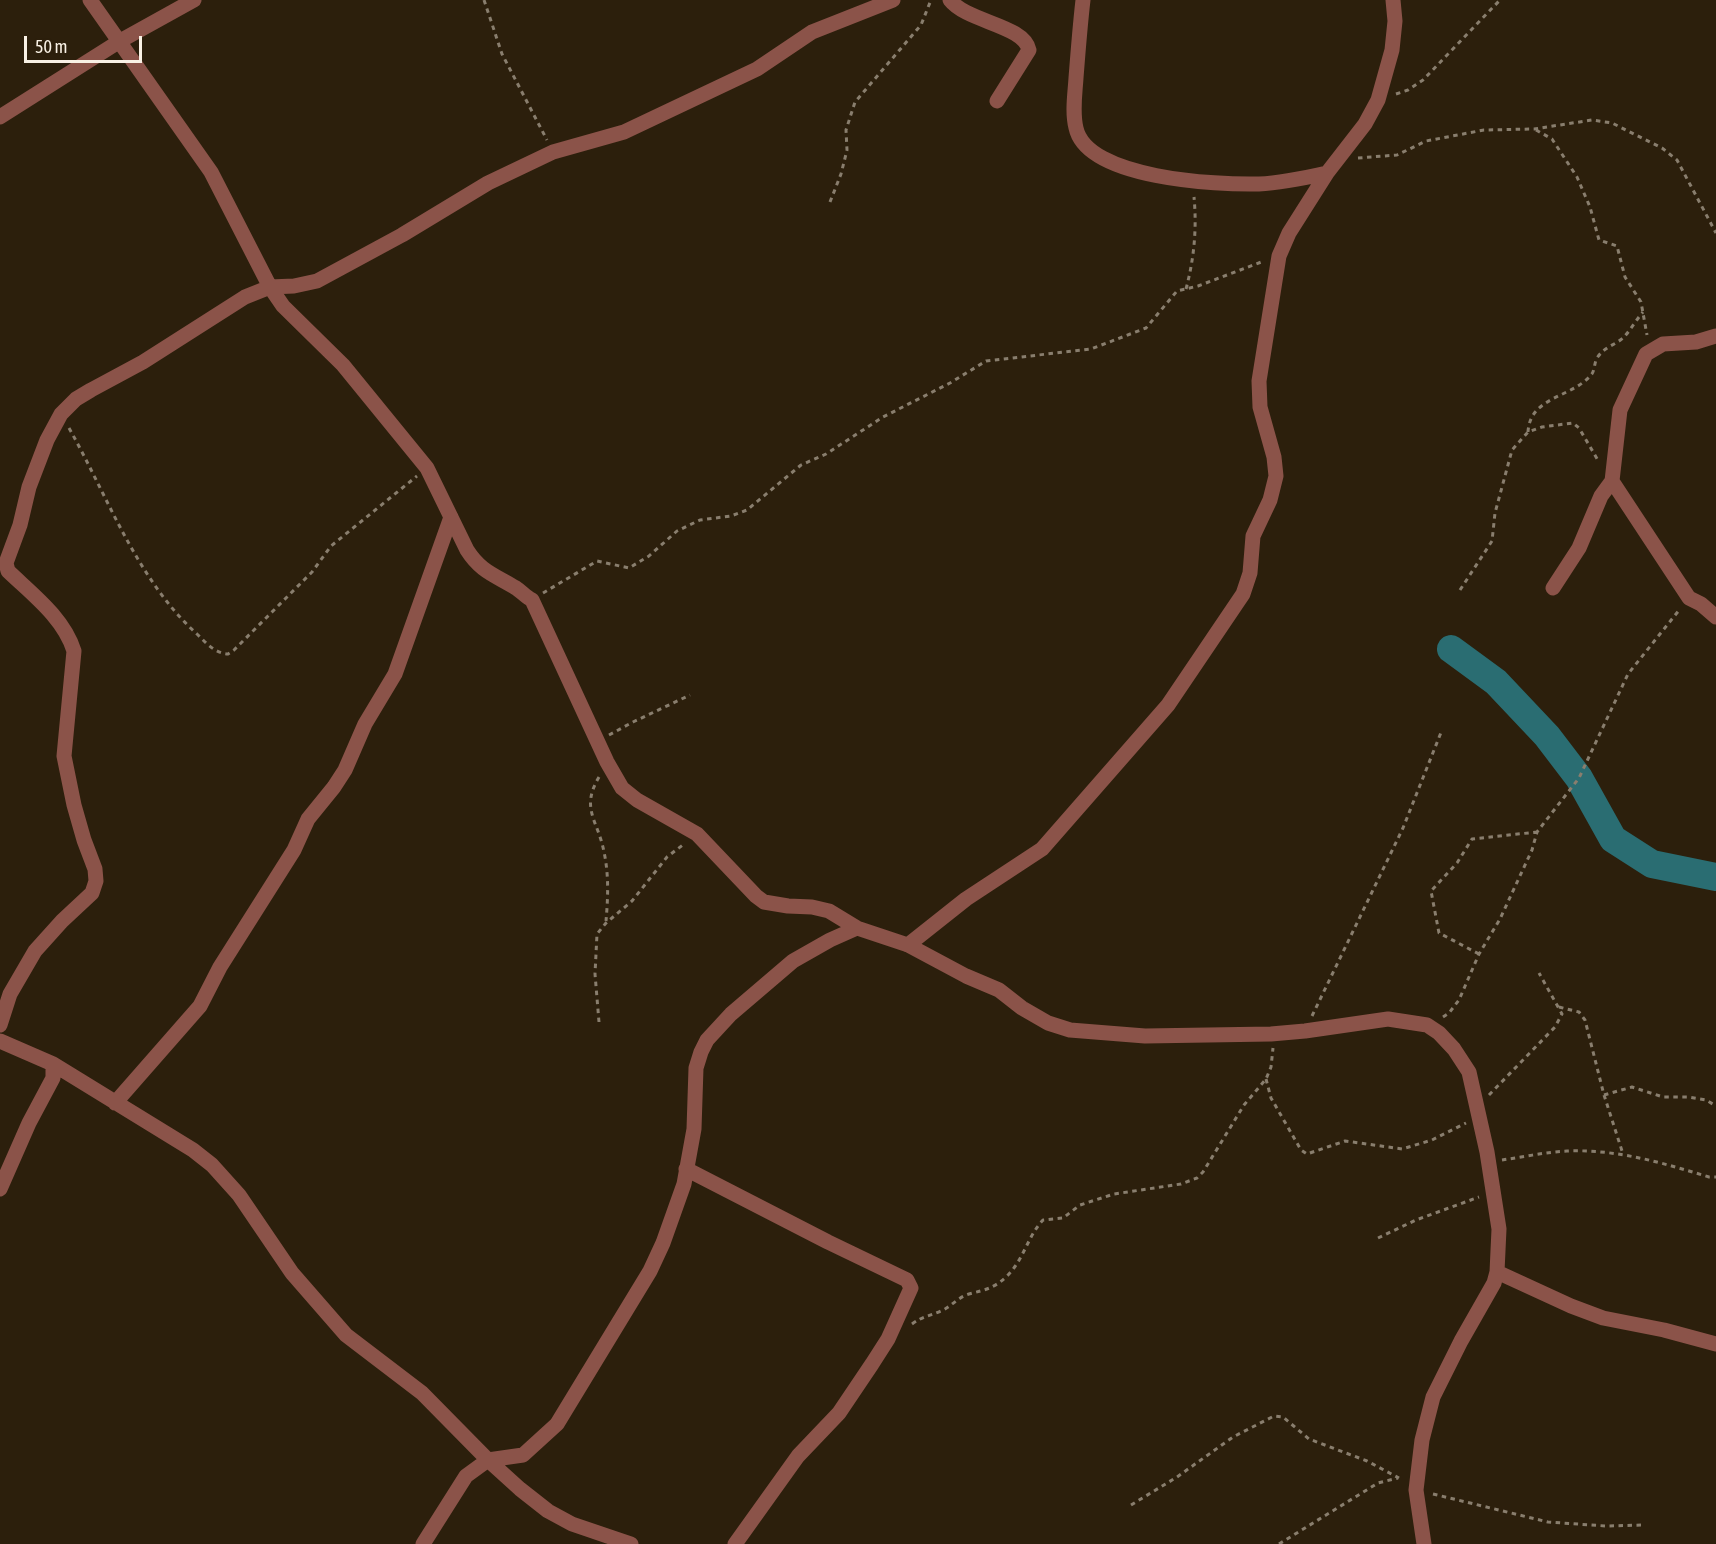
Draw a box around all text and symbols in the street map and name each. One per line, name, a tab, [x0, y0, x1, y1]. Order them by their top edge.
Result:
scale bar	[27, 24, 146, 62]
text: 50 m	[35, 36, 67, 57]

